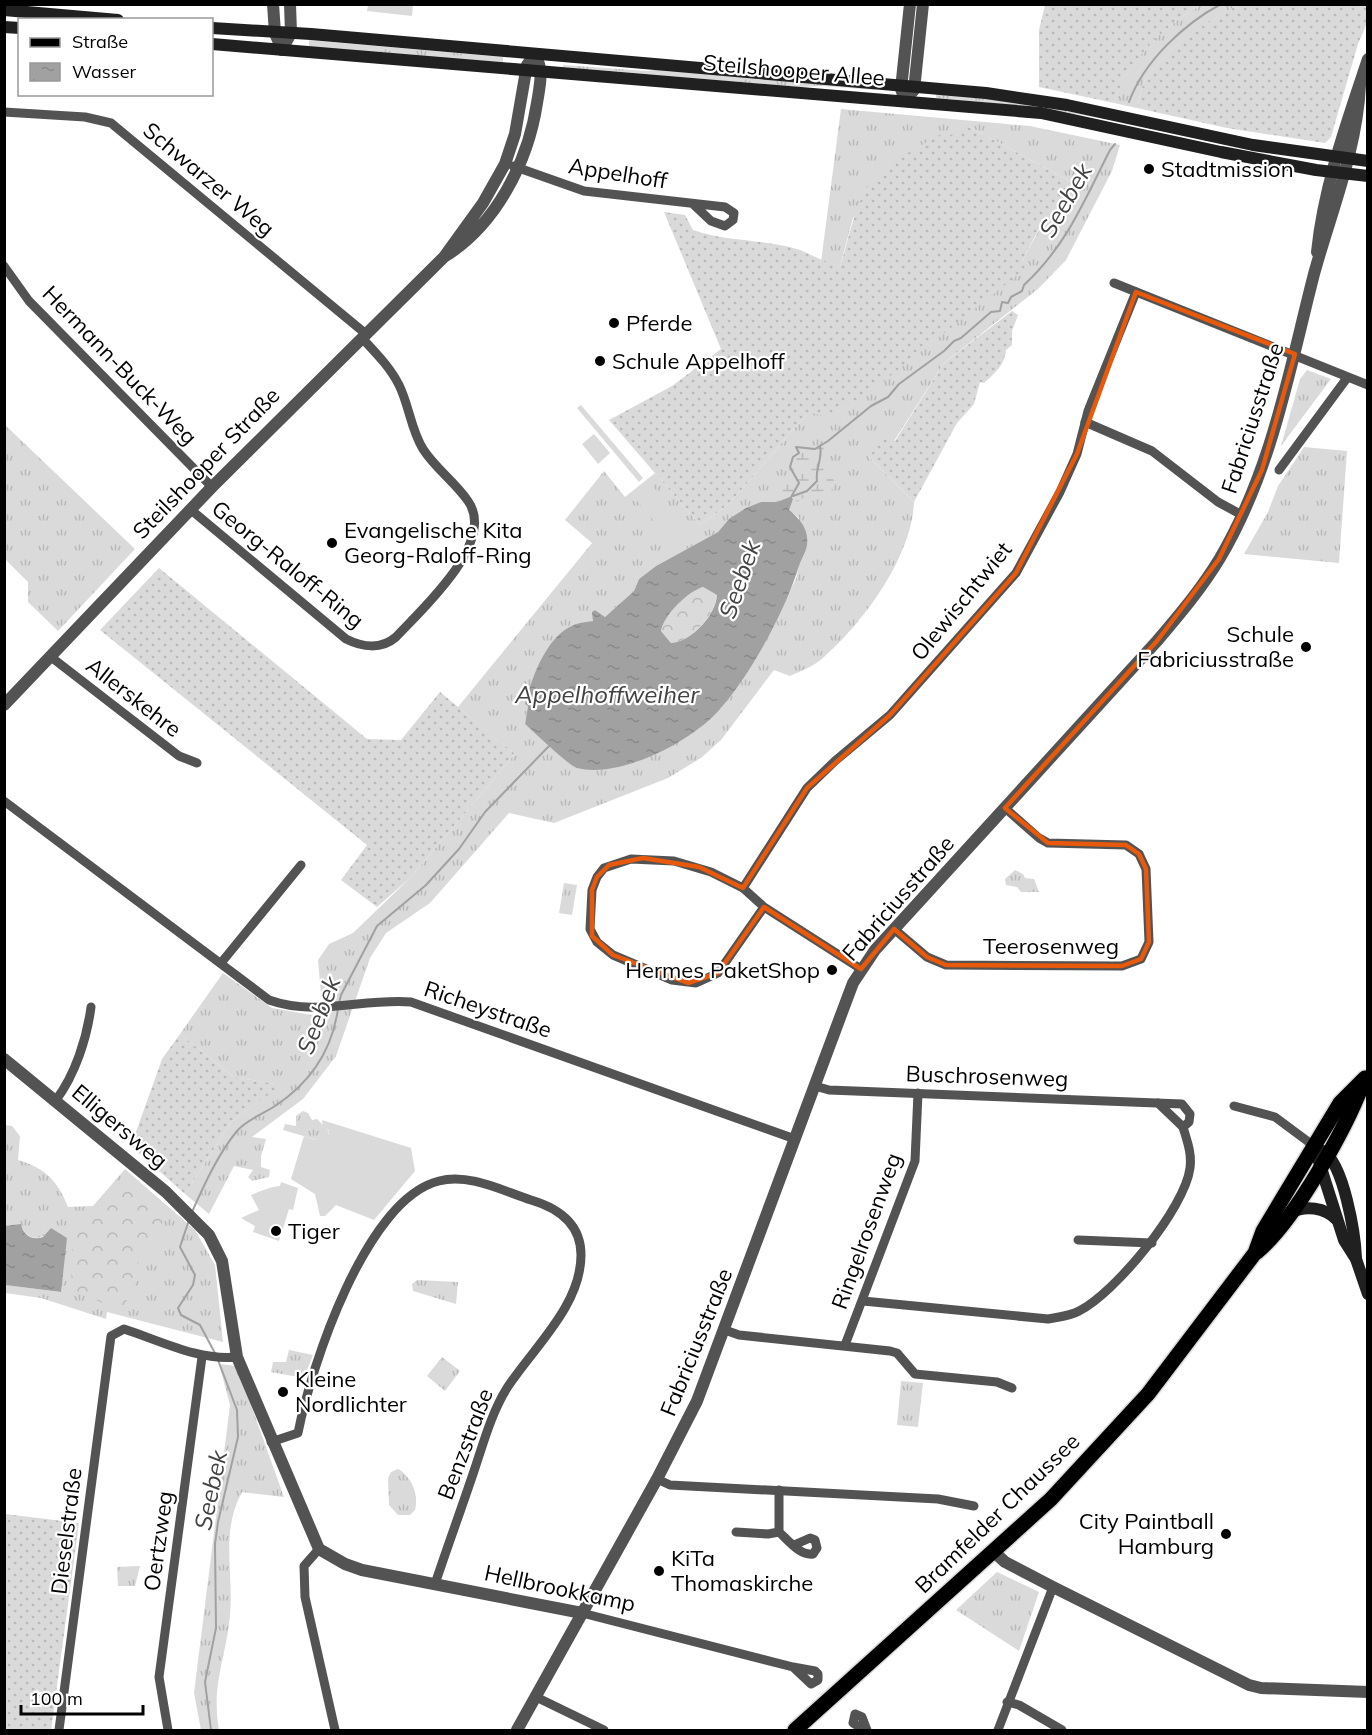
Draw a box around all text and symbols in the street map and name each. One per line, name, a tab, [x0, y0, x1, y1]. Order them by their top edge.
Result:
legend	[18, 18, 213, 96]
text: Straße	[72, 30, 128, 53]
street label: Steilshooper Allee	[702, 48, 886, 92]
text: Wasser	[72, 60, 136, 83]
street label: Schwarzer Weg	[138, 116, 280, 242]
street label: Appelhoff	[567, 151, 670, 195]
place label: Stadtmission	[1161, 155, 1294, 183]
water label: Seebek	[1032, 157, 1099, 243]
marker: Stadtmission	[1142, 162, 1156, 176]
street label: Hermann-Buck-Weg	[37, 280, 203, 450]
place label: Pferde	[626, 309, 692, 337]
marker: Pferde	[607, 316, 621, 330]
street label: Fabriciusstraße	[1214, 339, 1290, 497]
place label: Schule Appelhoff	[612, 347, 785, 375]
marker: Schule Appelhoff	[593, 354, 607, 368]
street label: Steilshooper Straße	[127, 381, 285, 545]
street label: Georg-Raloff-Ring	[206, 494, 370, 634]
place label: Evangelische Kita Georg-Raloff-Ring	[344, 516, 532, 569]
water label: Seebek	[712, 535, 767, 622]
marker: Evangelische Kita Georg-Raloff-Ring	[325, 536, 339, 550]
street label: Olewischtwiet	[905, 536, 1018, 666]
place label: Schule Fabriciusstraße	[1137, 620, 1294, 673]
marker: Schule Fabriciusstraße	[1299, 640, 1313, 654]
street label: Allerskehre	[81, 651, 187, 743]
water label: Appelhoffweiher	[514, 679, 700, 709]
street label: Fabriciusstraße	[836, 830, 960, 966]
street label: Teerosenweg	[983, 932, 1119, 960]
place label: Hermes PaketShop	[625, 956, 820, 984]
marker: Hermes PaketShop	[825, 963, 839, 977]
water label: Seebek	[290, 971, 347, 1058]
street label: Richeystraße	[421, 974, 555, 1044]
street label: Buschrosenweg	[905, 1059, 1069, 1093]
street label: Elligersweg	[66, 1078, 174, 1174]
street label: Ringelrosenweg	[825, 1149, 907, 1313]
place label: Tiger	[288, 1217, 340, 1245]
marker: Tiger	[269, 1224, 283, 1238]
street label: Fabriciusstraße	[654, 1264, 738, 1420]
place label: Kleine Nordlichter	[295, 1365, 407, 1418]
marker: Kleine Nordlichter	[276, 1385, 290, 1399]
street label: Benzstraße	[431, 1385, 499, 1503]
street label: Bramfelder Chaussee	[909, 1427, 1085, 1599]
water label: Seebek	[187, 1447, 233, 1533]
street label: Dieselstraße	[44, 1466, 88, 1596]
street label: Oertzweg	[137, 1489, 179, 1593]
place label: City Paintball Hamburg	[1079, 1507, 1214, 1560]
marker: City Paintball Hamburg	[1219, 1527, 1233, 1541]
place label: KiTa Thomaskirche	[671, 1544, 813, 1597]
street label: Hellbrookkamp	[482, 1558, 638, 1618]
marker: KiTa Thomaskirche	[652, 1564, 666, 1578]
scale bar	[21, 1678, 142, 1716]
text: 100 m	[30, 1687, 83, 1710]

